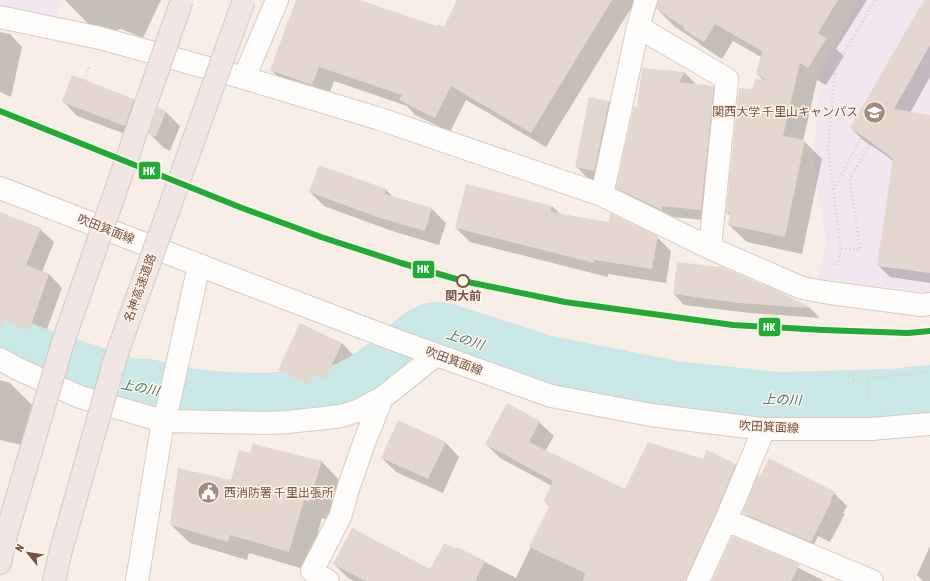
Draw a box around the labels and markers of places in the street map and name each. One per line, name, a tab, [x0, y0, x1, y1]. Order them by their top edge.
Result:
school or university icon: 関西大学 千里山キャンパス	[861, 99, 887, 125]
place label: 関西大学 千里山キャンパス	[712, 105, 858, 119]
marker: 関大前	[456, 274, 470, 288]
place label: 関大前	[445, 289, 481, 303]
public building icon: 西消防署 千里出張所	[195, 480, 221, 506]
place label: 西消防署 千里出張所	[224, 486, 334, 500]

